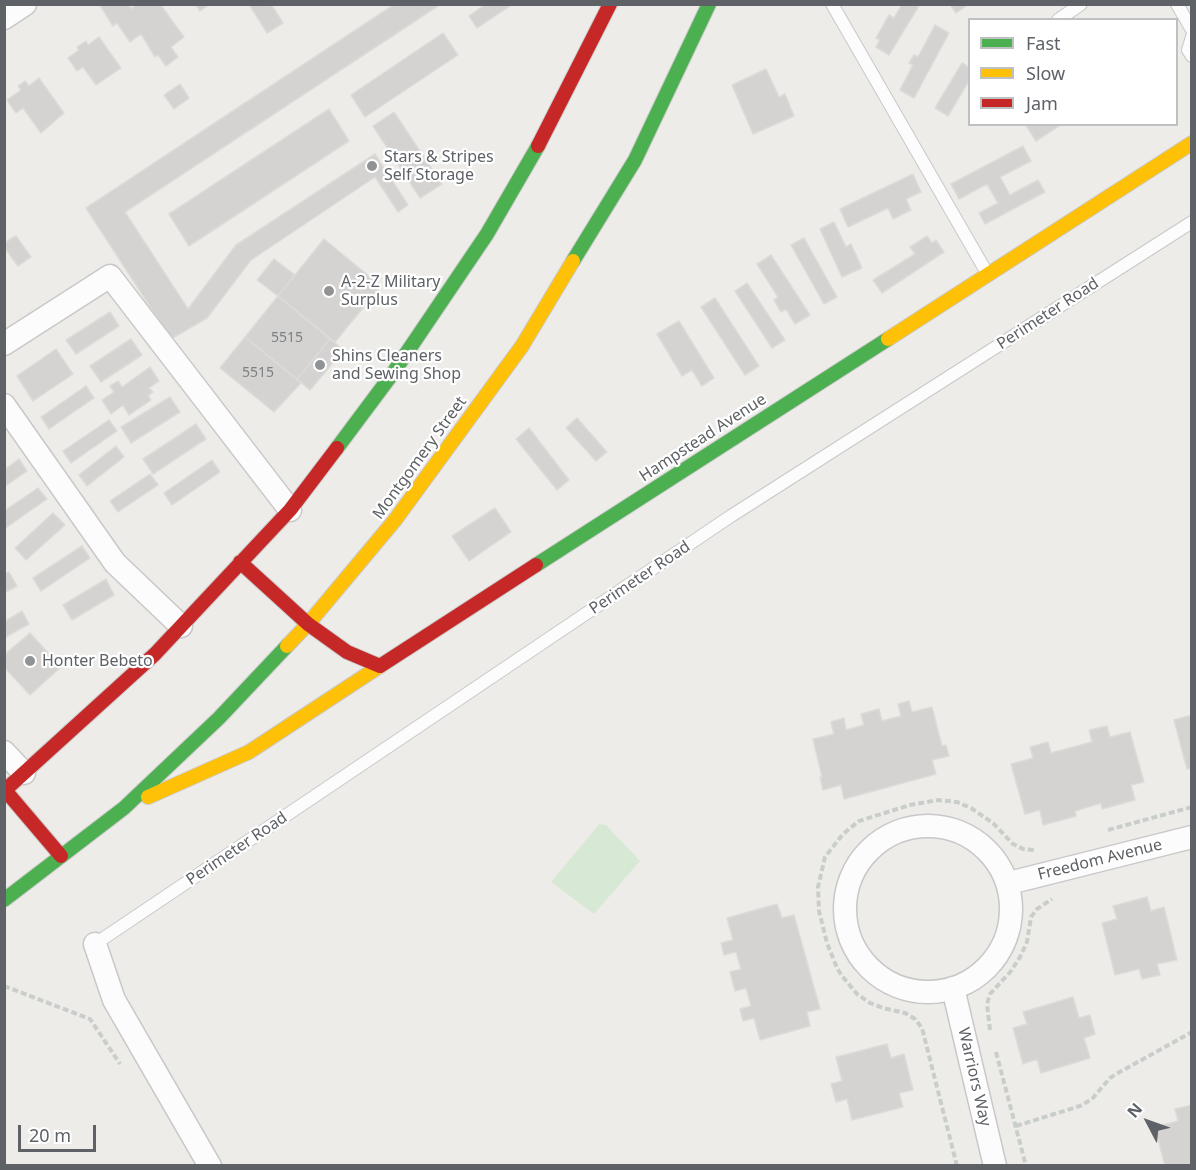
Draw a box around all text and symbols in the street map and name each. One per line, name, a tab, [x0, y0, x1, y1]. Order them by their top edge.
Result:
legend	[968, 18, 1178, 126]
text: Fast	[1026, 31, 1061, 55]
text: Slow	[1026, 61, 1065, 85]
text: Jam	[1026, 91, 1058, 115]
place label: Stars & Stripes Self Storage	[384, 147, 494, 185]
marker: Stars & Stripes Self Storage	[365, 159, 379, 173]
place label: A-2-Z Military Surplus	[341, 272, 440, 310]
street label: Perimeter Road	[994, 274, 1102, 354]
marker: A-2-Z Military Surplus	[322, 284, 336, 298]
house number: 5515	[271, 330, 303, 346]
place label: Shins Cleaners and Sewing Shop	[332, 346, 461, 384]
marker: Shins Cleaners and Sewing Shop	[313, 358, 327, 372]
house number: 5515	[242, 365, 274, 381]
street label: Hampstead Avenue	[636, 390, 770, 486]
street label: Montgomery Street	[369, 393, 471, 523]
street label: Perimeter Road	[586, 537, 694, 619]
place label: Honter Bebeto	[42, 651, 153, 671]
marker: Honter Bebeto	[23, 654, 37, 668]
street label: Perimeter Road	[183, 808, 291, 890]
street label: Freedom Avenue	[1036, 835, 1164, 885]
street label: Warriors Way	[953, 1026, 995, 1128]
north arrow	[1118, 1092, 1178, 1152]
text: N	[1122, 1098, 1147, 1122]
scale bar	[21, 1113, 99, 1151]
text: 20 m	[29, 1123, 71, 1147]

